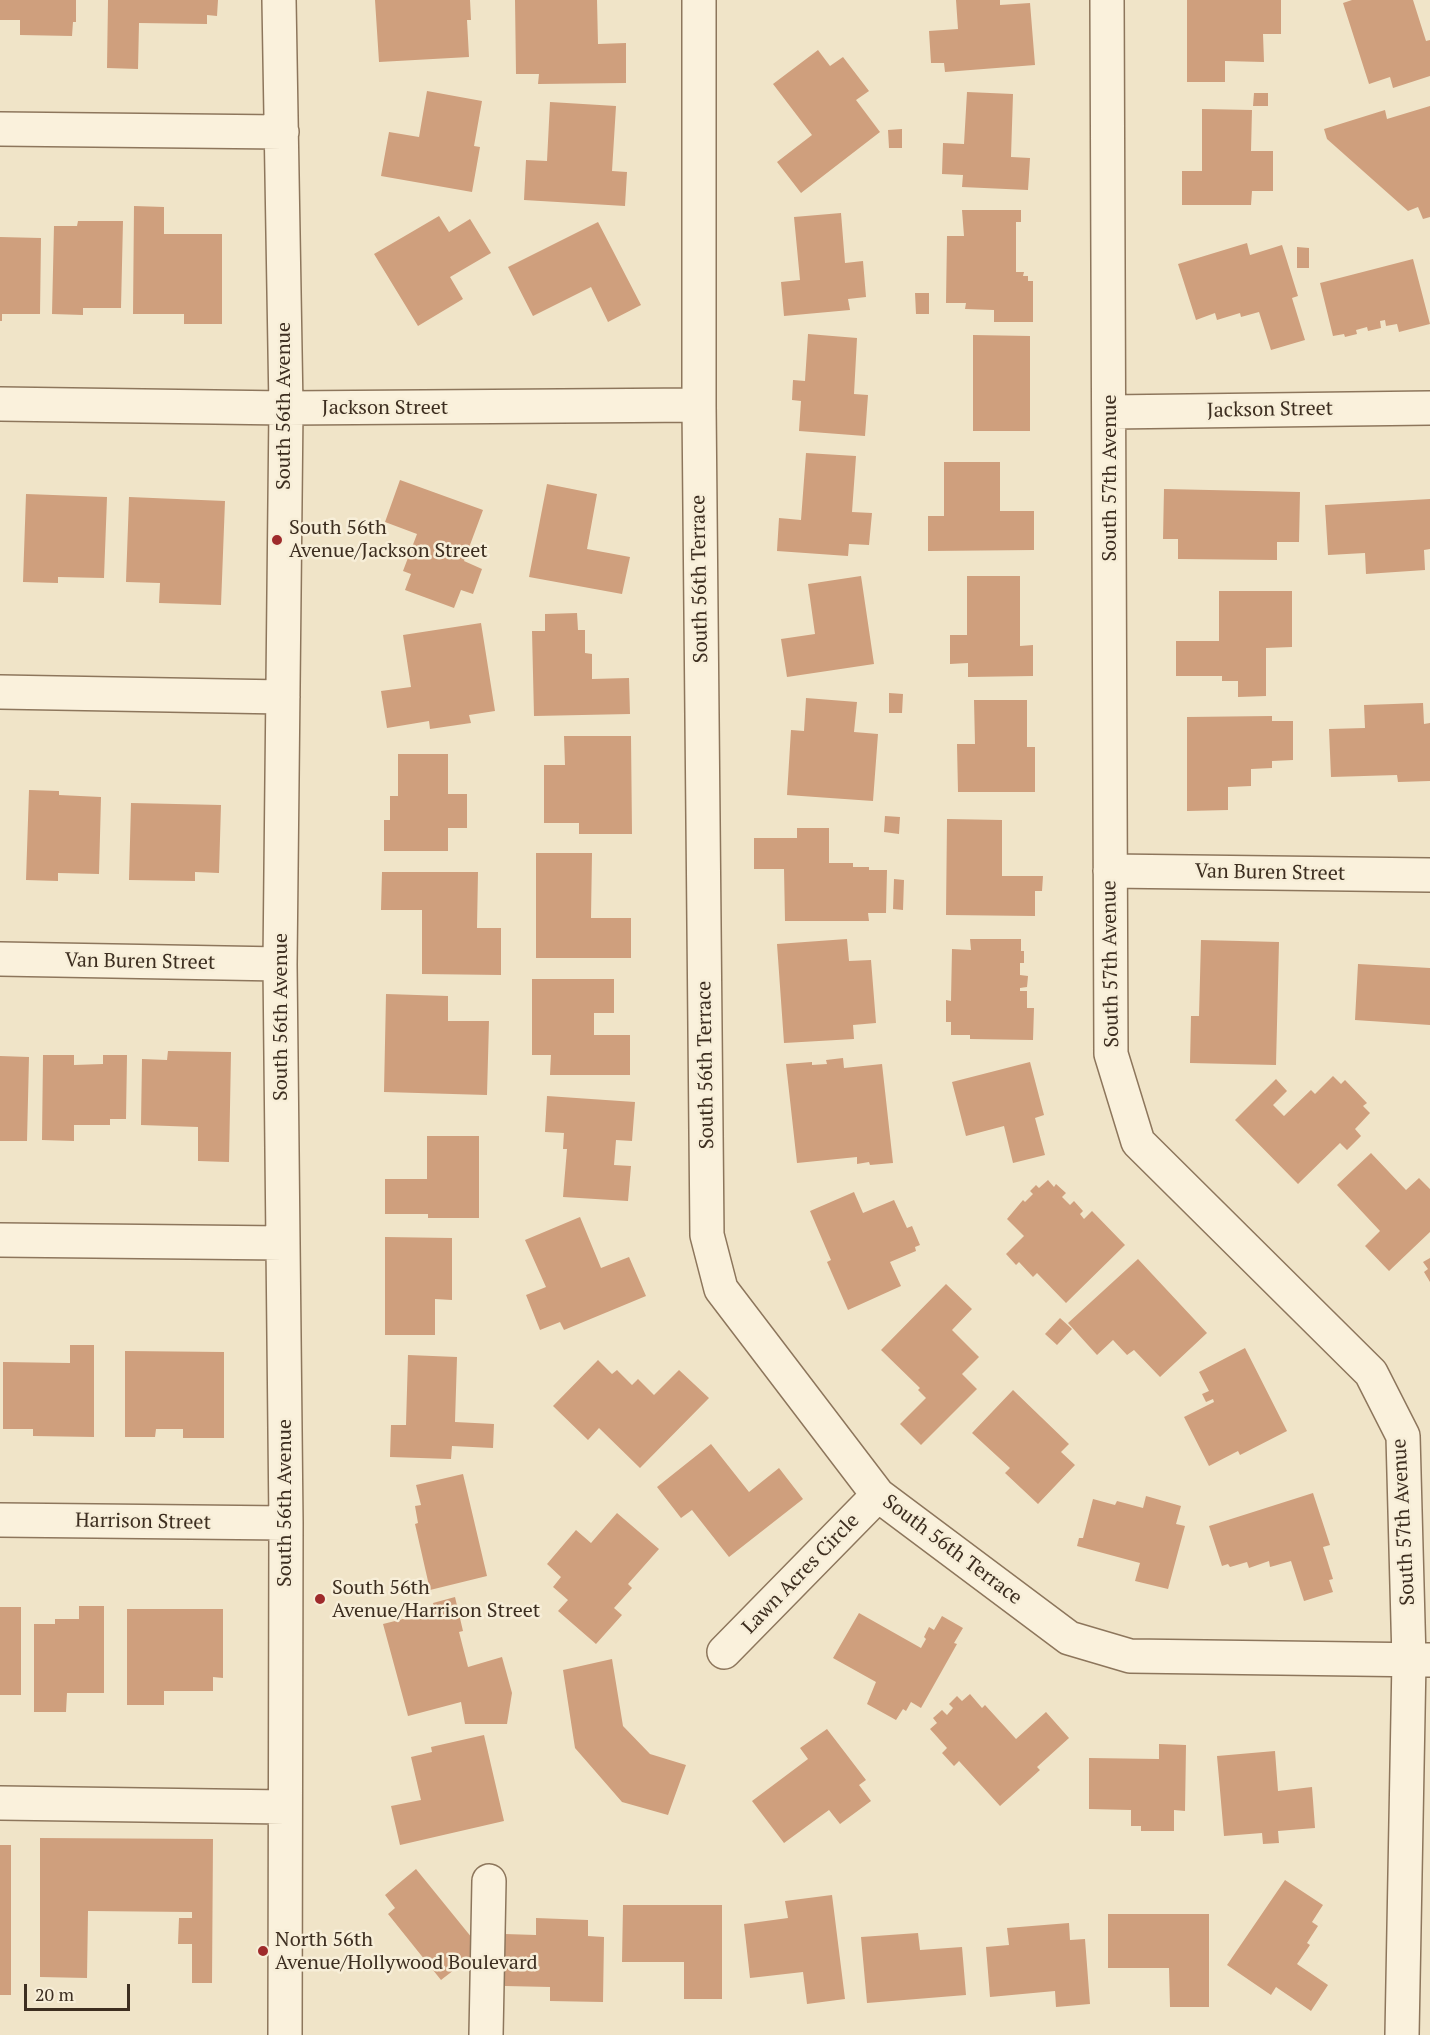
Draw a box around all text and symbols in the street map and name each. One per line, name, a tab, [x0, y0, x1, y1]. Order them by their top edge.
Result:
street label: South 56th Avenue	[272, 322, 296, 490]
street label: South 57th Avenue	[1098, 394, 1122, 562]
street label: Jackson Street	[322, 396, 448, 420]
street label: Jackson Street	[1207, 397, 1333, 423]
street label: South 56th Terrace	[687, 495, 713, 663]
place label: South 56th Avenue/Jackson Street	[289, 516, 488, 563]
marker: South 56th Avenue/Jackson Street	[270, 533, 284, 547]
street label: Van Buren Street	[1195, 860, 1345, 886]
street label: South 57th Avenue	[1098, 880, 1124, 1048]
street label: South 56th Avenue	[269, 933, 293, 1101]
street label: Van Buren Street	[65, 949, 215, 975]
street label: South 56th Terrace	[693, 981, 719, 1149]
street label: South 56th Avenue	[273, 1419, 297, 1587]
street label: South 57th Avenue	[1388, 1438, 1420, 1606]
street label: South 56th Terrace	[878, 1490, 1026, 1610]
street label: Harrison Street	[75, 1509, 211, 1535]
street label: Lawn Acres Circle	[738, 1509, 864, 1639]
place label: South 56th Avenue/Harrison Street	[332, 1576, 540, 1623]
marker: South 56th Avenue/Harrison Street	[313, 1592, 327, 1606]
place label: North 56th Avenue/Hollywood Boulevard	[275, 1928, 538, 1975]
marker: North 56th Avenue/Hollywood Boulevard	[256, 1944, 270, 1958]
scale bar	[27, 1972, 134, 2010]
text: 20 m	[35, 1982, 74, 2006]

